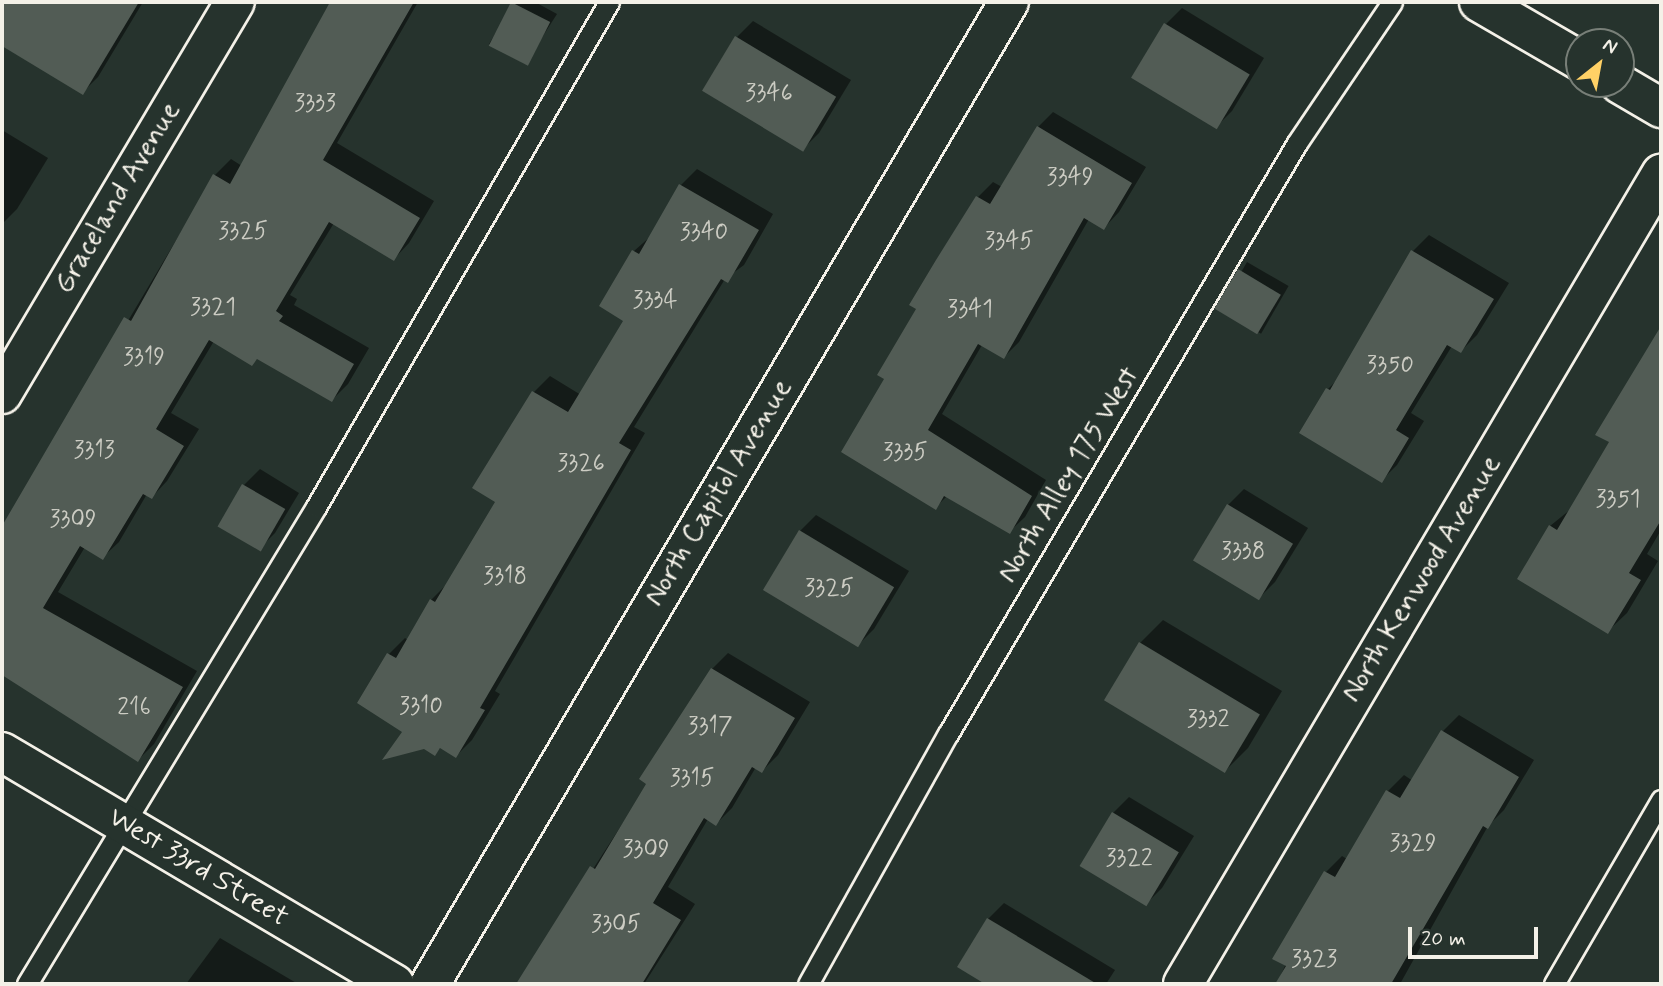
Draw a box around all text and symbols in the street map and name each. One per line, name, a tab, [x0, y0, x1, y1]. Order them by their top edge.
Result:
north arrow	[1565, 28, 1635, 98]
text: N	[1598, 32, 1622, 60]
house number: 3346	[745, 80, 793, 108]
house number: 3333	[294, 90, 336, 118]
street label: Graceland Avenue	[48, 96, 188, 300]
house number: 3349	[1047, 164, 1093, 192]
house number: 3325	[218, 218, 268, 246]
house number: 3340	[680, 219, 728, 247]
house number: 3345	[984, 228, 1034, 256]
house number: 3334	[633, 287, 677, 315]
house number: 3321	[190, 294, 236, 322]
house number: 3341	[947, 296, 993, 324]
house number: 3319	[123, 344, 165, 372]
house number: 3350	[1366, 352, 1414, 380]
street label: North Alley 175 West	[991, 361, 1147, 589]
street label: North Capitol Avenue	[640, 377, 798, 609]
house number: 3313	[73, 437, 115, 465]
house number: 3335	[882, 439, 928, 467]
house number: 3326	[557, 450, 605, 478]
street label: North Kenwood Avenue	[1337, 453, 1507, 705]
house number: 3351	[1595, 486, 1641, 514]
house number: 3309	[49, 506, 97, 534]
house number: 3338	[1221, 538, 1265, 566]
house number: 3318	[483, 563, 527, 591]
house number: 3325	[804, 575, 854, 603]
house number: 3310	[399, 693, 443, 721]
house number: 216	[117, 694, 151, 722]
house number: 3332	[1187, 706, 1229, 734]
house number: 3317	[688, 713, 732, 741]
house number: 3315	[670, 765, 714, 793]
street label: West 33rd Street	[103, 801, 293, 935]
house number: 3329	[1389, 830, 1437, 858]
house number: 3309	[622, 836, 670, 864]
house number: 3322	[1105, 845, 1153, 873]
house number: 3305	[591, 911, 641, 939]
scale bar	[1411, 912, 1540, 956]
text: 20 m	[1421, 925, 1466, 953]
house number: 3323	[1291, 946, 1337, 974]

